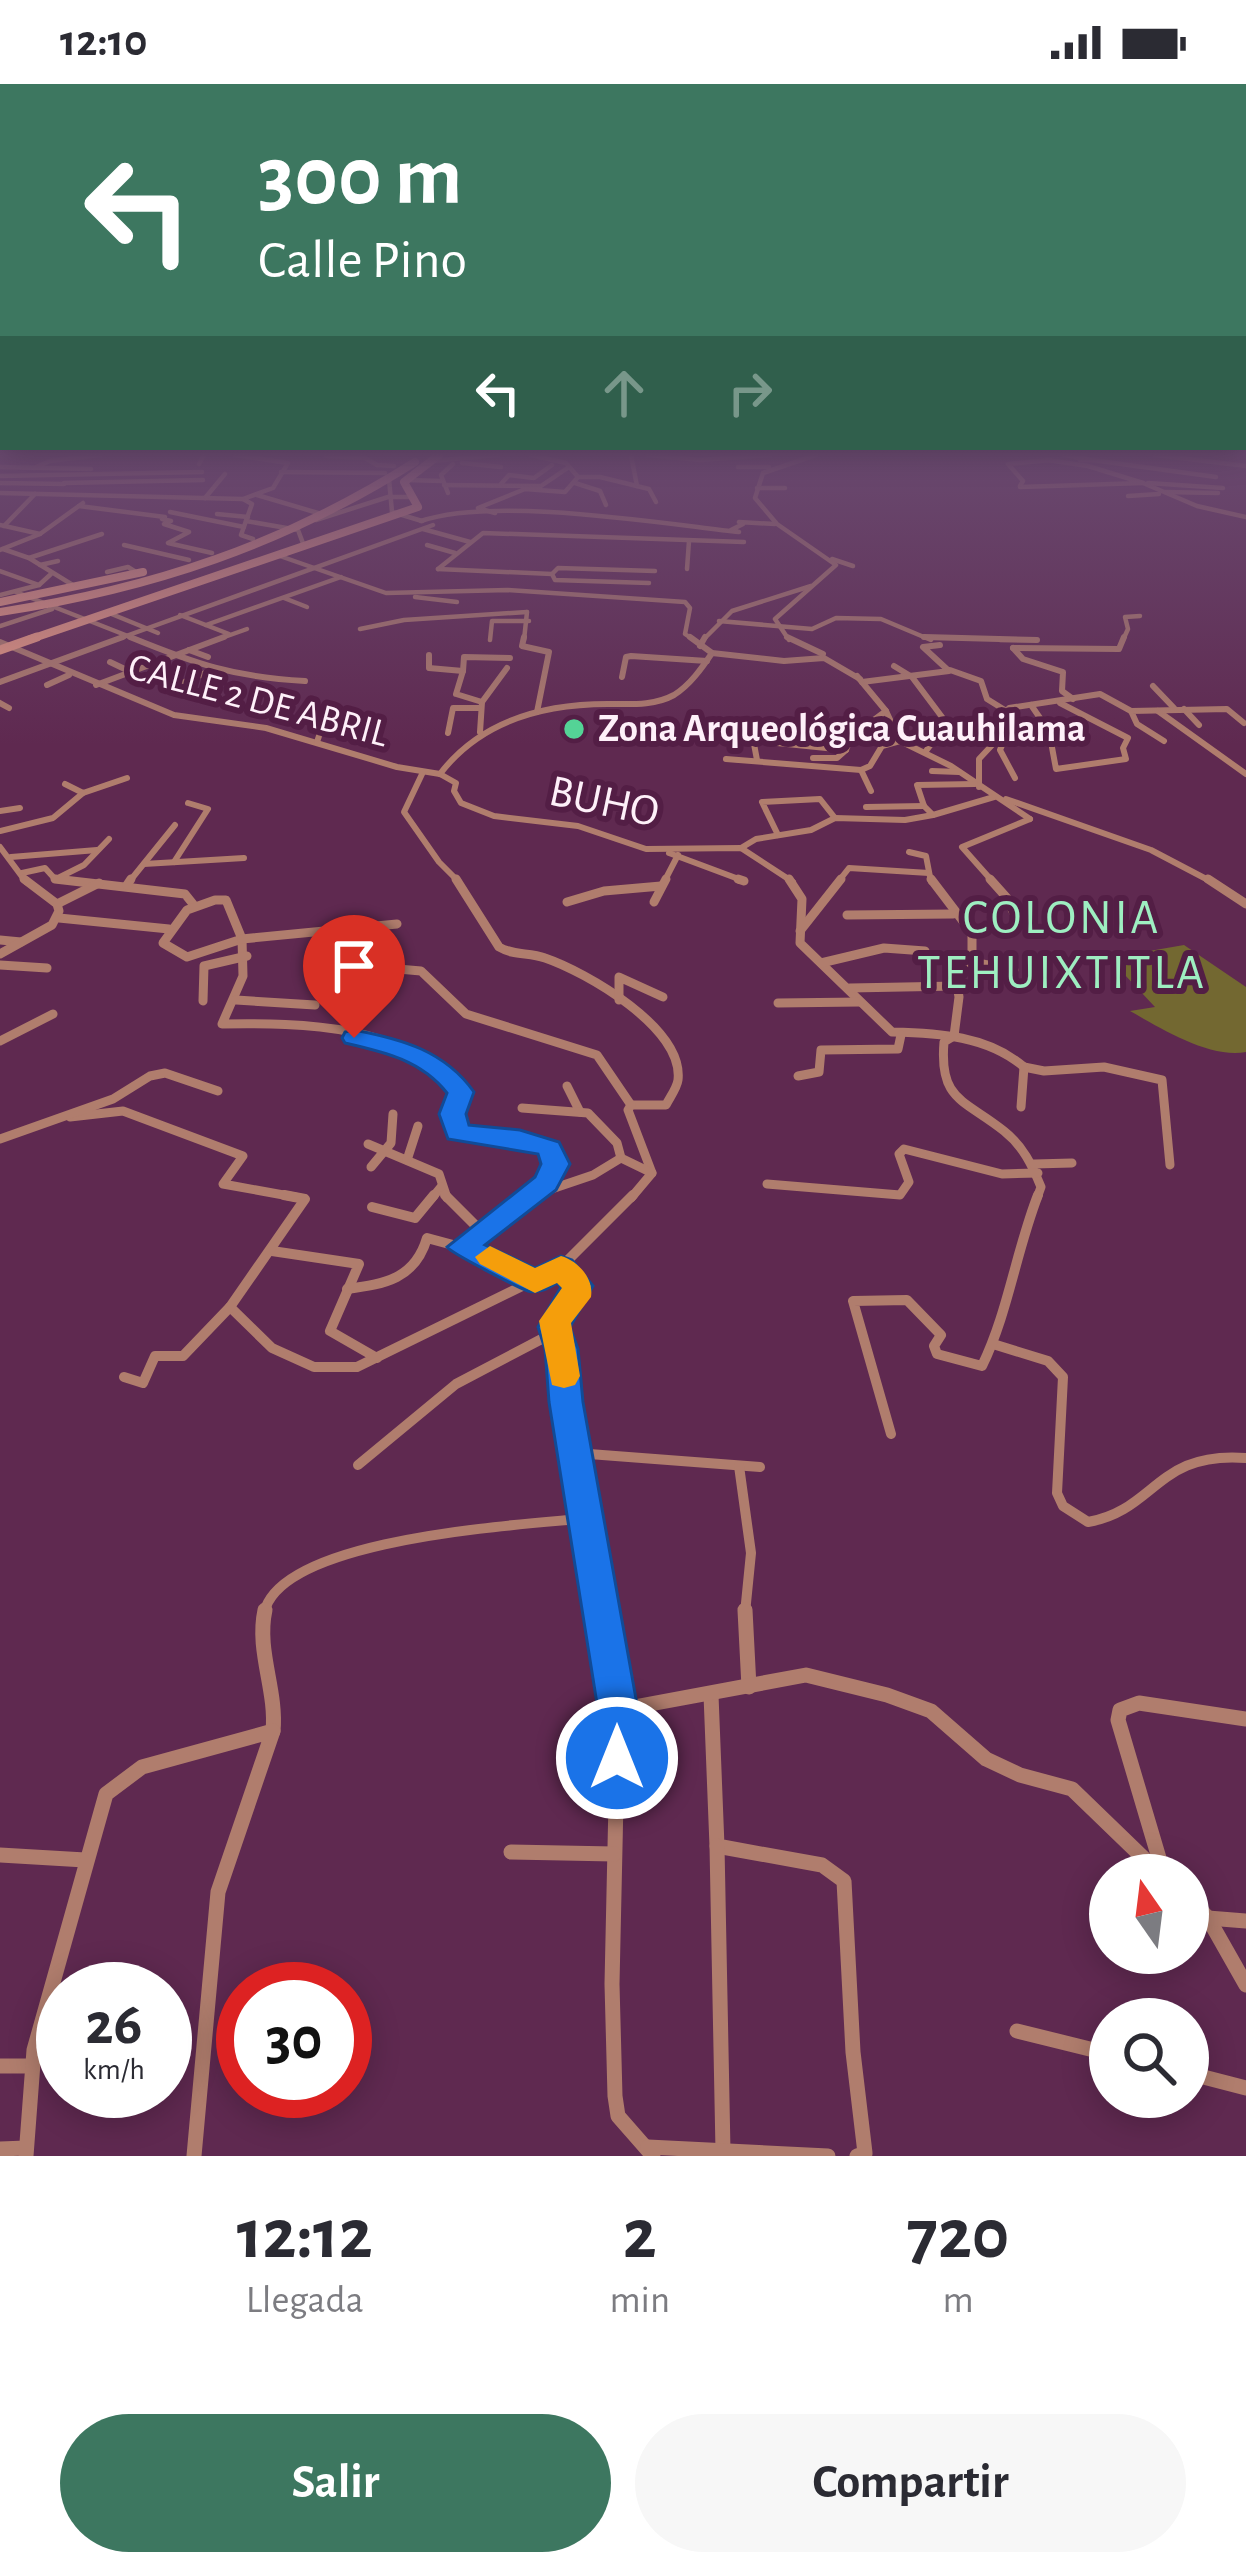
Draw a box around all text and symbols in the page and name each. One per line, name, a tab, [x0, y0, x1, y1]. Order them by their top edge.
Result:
text: 12:10	[60, 19, 147, 64]
icon: left	[60, 132, 216, 288]
text: 300 m	[258, 136, 462, 220]
text: Calle Pino	[258, 234, 467, 288]
icon: left	[465, 360, 531, 426]
icon: ahead	[591, 360, 657, 426]
icon: right	[717, 360, 783, 426]
street label: CALLE 2 DE ABRIL	[124, 648, 393, 755]
place label: Zona Arqueológica Cuauhilama	[598, 710, 1086, 749]
marker: Zona Arqueológica Cuauhilama	[561, 716, 587, 742]
street label: BUHO	[545, 768, 663, 836]
district label: COLONIA TEHUIXTITLA	[917, 895, 1207, 998]
pin	[303, 915, 405, 1038]
icon: arrive	[321, 933, 387, 999]
position arrow	[554, 1695, 680, 1821]
north arrow	[1089, 1854, 1209, 1974]
map controls	[1089, 1854, 1209, 2118]
speed limit sign: 30	[216, 1962, 372, 2118]
text: 26	[85, 1995, 143, 2055]
button: search	[1089, 1998, 1209, 2118]
text: km/h	[83, 2055, 145, 2085]
text: 12:12	[237, 2199, 373, 2271]
text: 2	[623, 2199, 657, 2271]
text: 720	[907, 2199, 1009, 2271]
text: Llegada	[246, 2281, 364, 2320]
text: min	[609, 2281, 670, 2320]
text: m	[942, 2281, 974, 2320]
button: Salir	[60, 2414, 611, 2552]
button: Compartir	[635, 2414, 1186, 2552]

